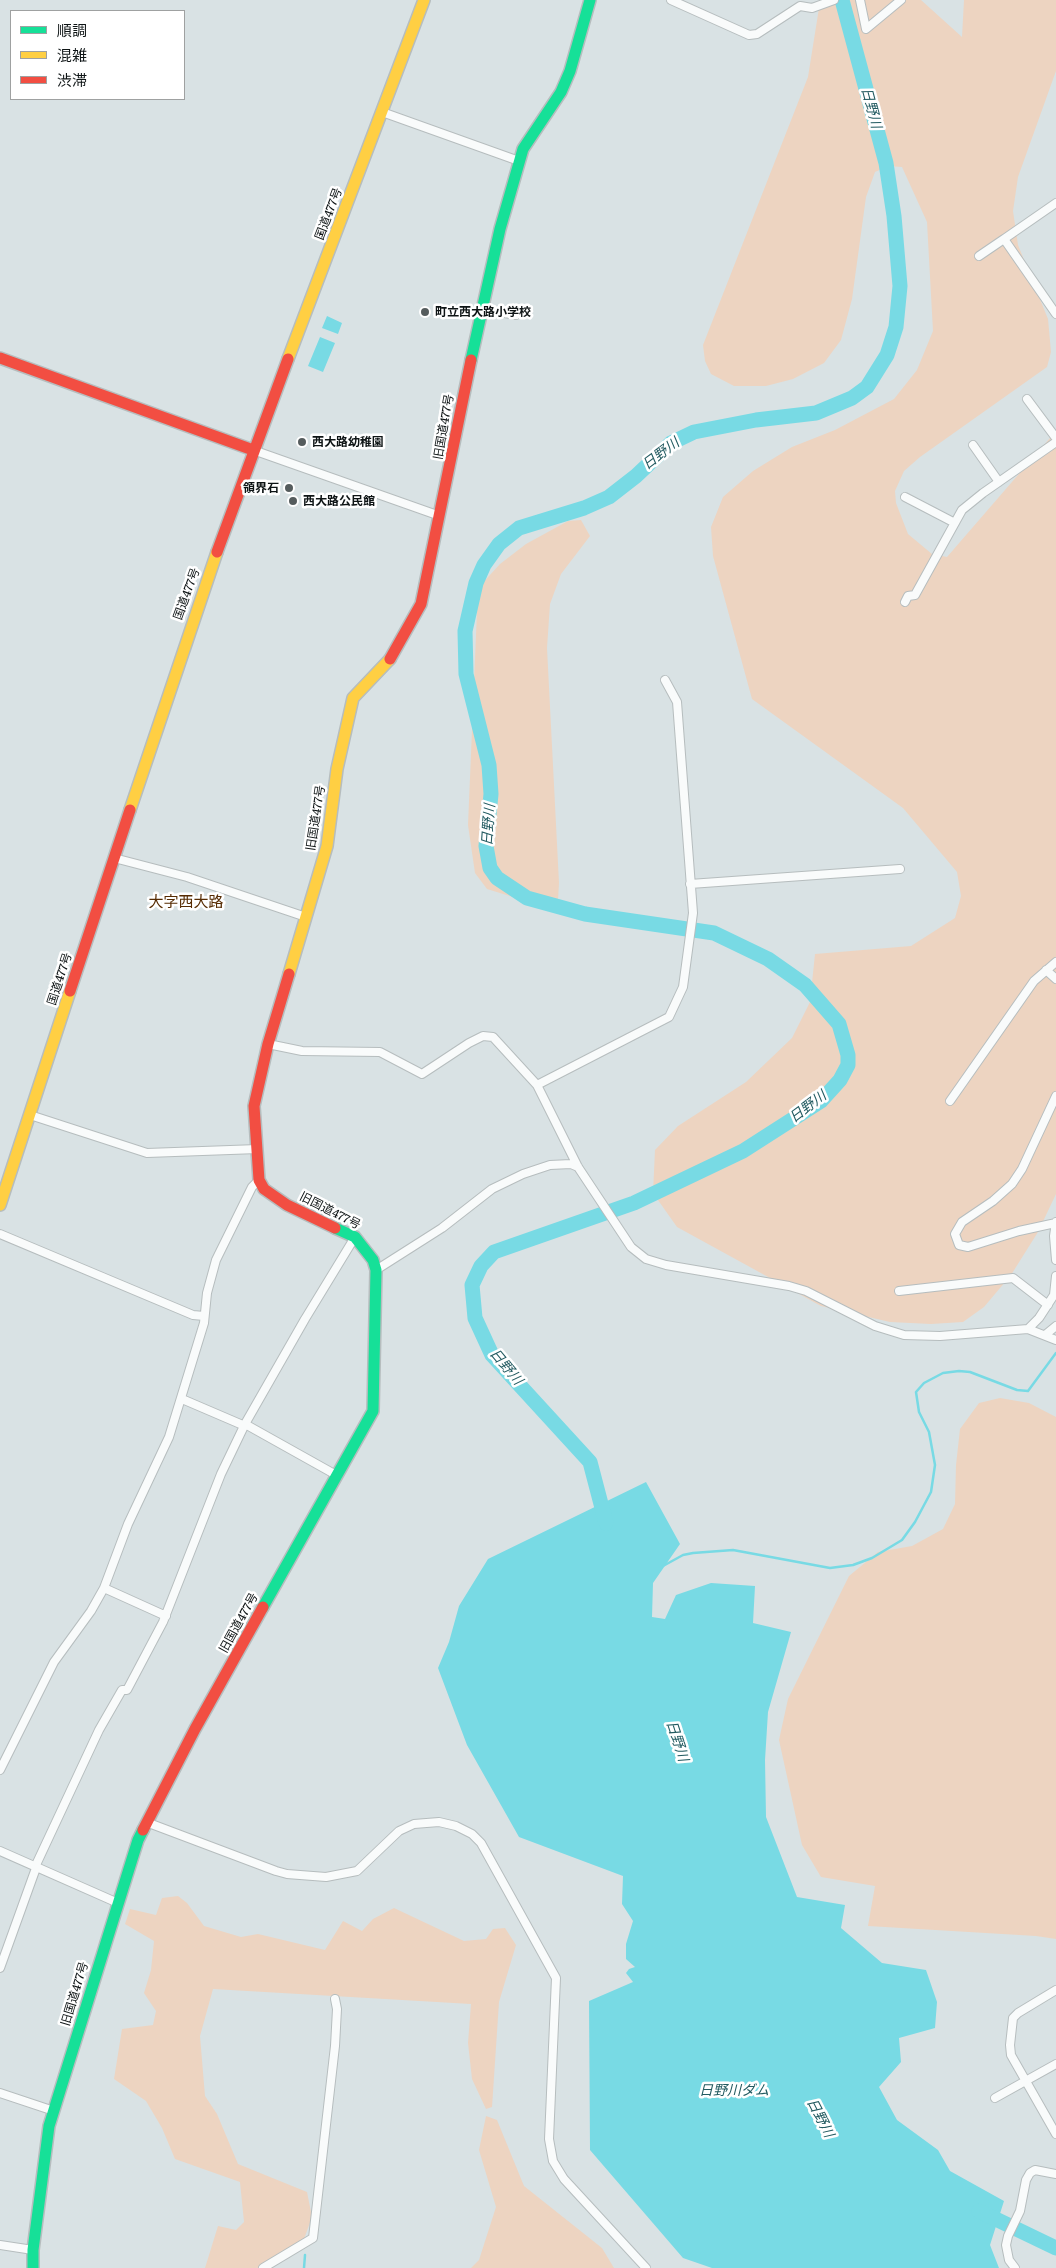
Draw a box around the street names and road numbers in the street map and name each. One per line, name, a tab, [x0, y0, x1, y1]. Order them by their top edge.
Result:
street label: 国道477号	[313, 186, 345, 242]
street label: 旧国道477号	[431, 393, 457, 461]
street label: 国道477号	[171, 566, 203, 622]
street label: 旧国道477号	[304, 784, 328, 852]
street label: 国道477号	[45, 951, 75, 1007]
street label: 旧国道477号	[297, 1190, 363, 1232]
street label: 旧国道477号	[217, 1590, 261, 1656]
street label: 旧国道477号	[58, 1960, 92, 2028]

